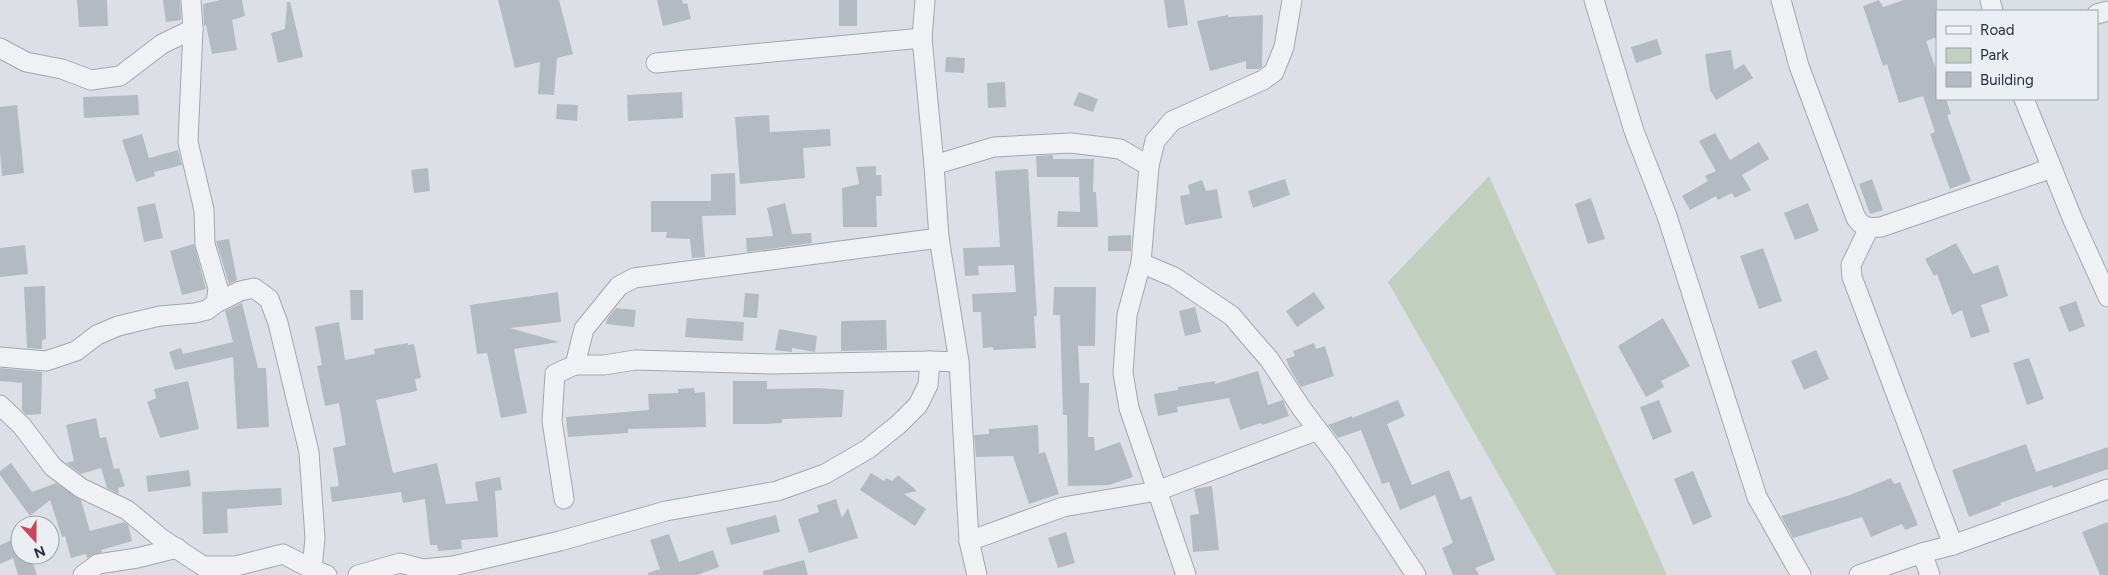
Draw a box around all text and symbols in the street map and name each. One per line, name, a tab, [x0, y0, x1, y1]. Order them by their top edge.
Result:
legend	[1936, 10, 2098, 100]
text: Road	[1980, 21, 2015, 39]
text: Park	[1980, 46, 2009, 64]
text: Building	[1980, 71, 2034, 89]
north arrow	[10, 515, 60, 565]
text: N	[31, 542, 48, 562]

